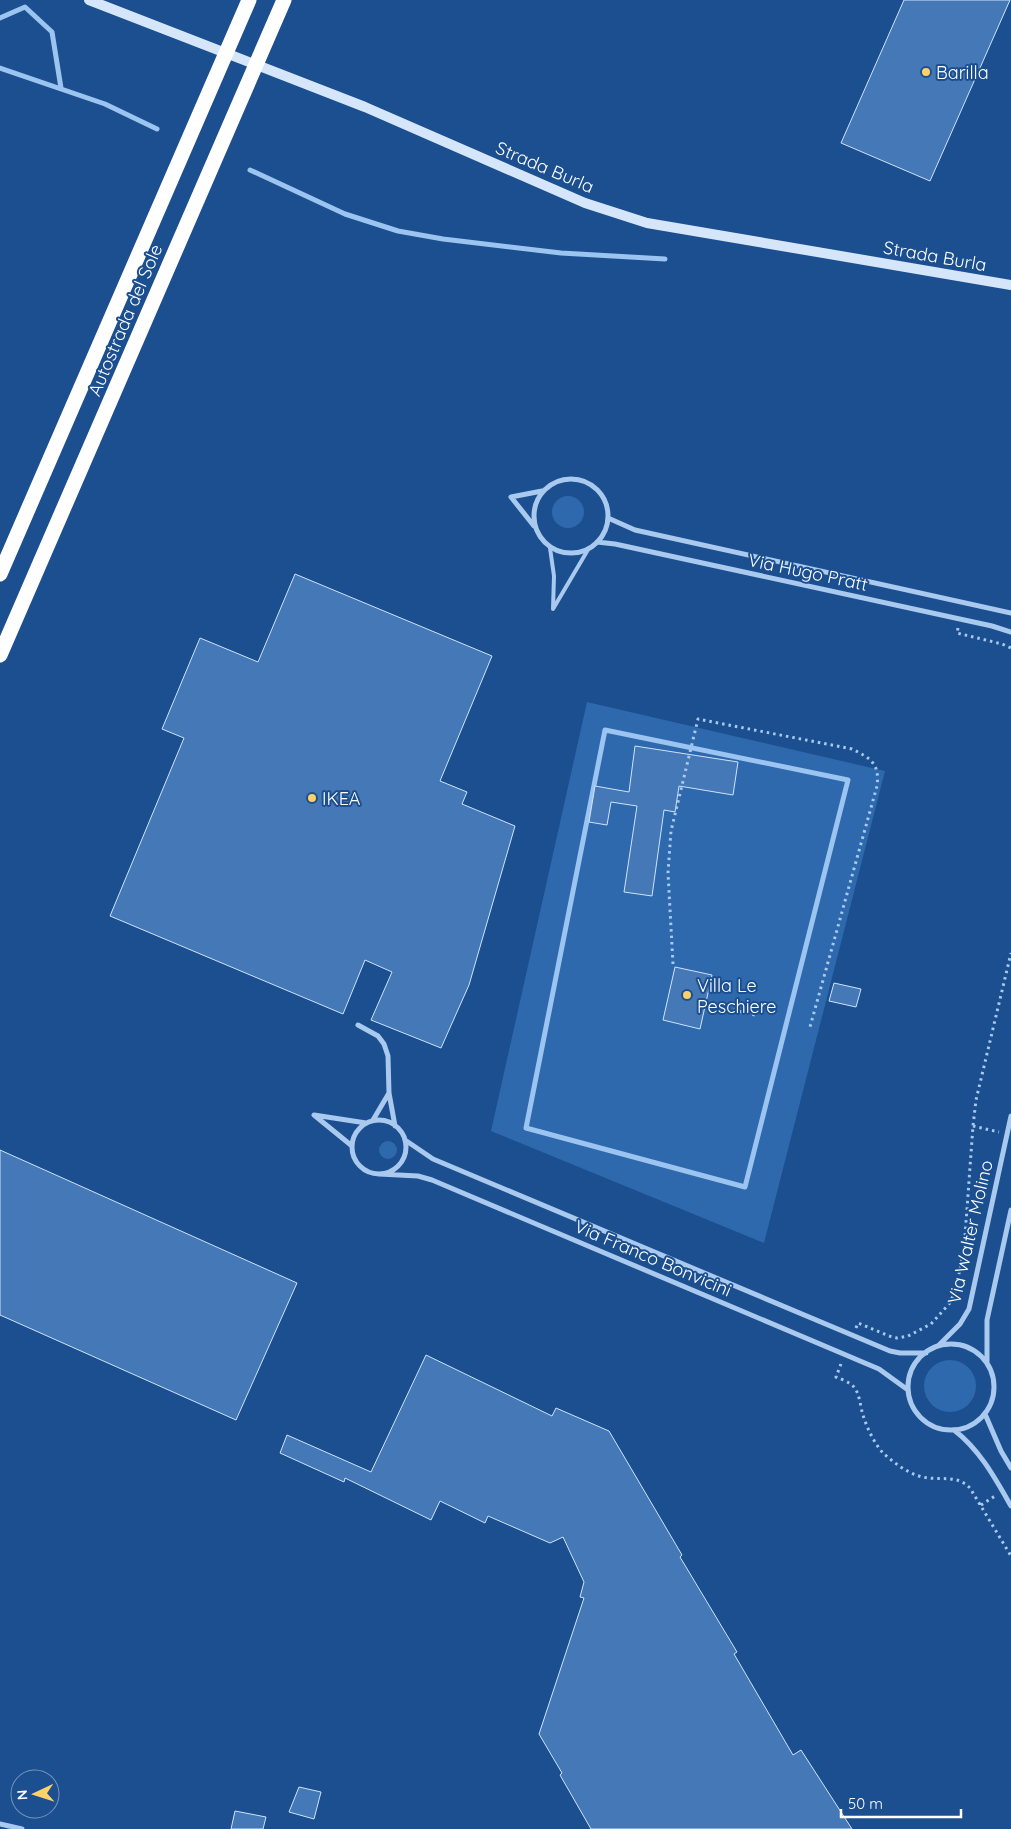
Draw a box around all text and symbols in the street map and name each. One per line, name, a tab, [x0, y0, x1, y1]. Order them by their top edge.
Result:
place label: Barilla	[936, 61, 989, 84]
marker: Barilla	[920, 66, 932, 78]
street label: Strada Burla	[492, 136, 598, 198]
street label: Strada Burla	[882, 236, 988, 276]
street label: Autostrada del Sole	[83, 241, 167, 399]
street label: Via Hugo Pratt	[746, 548, 870, 596]
place label: IKEA	[322, 787, 361, 810]
marker: IKEA	[306, 792, 318, 804]
place label: Villa Le Peschiere	[697, 974, 776, 1018]
marker: Villa Le Peschiere	[681, 989, 693, 1001]
street label: Via Walter Molino	[942, 1158, 998, 1306]
street label: Via Franco Bonvicini	[571, 1214, 735, 1302]
north arrow	[10, 1769, 60, 1819]
scale bar	[841, 1786, 961, 1818]
text: N	[13, 1789, 31, 1801]
text: 50 m	[848, 1794, 883, 1813]

